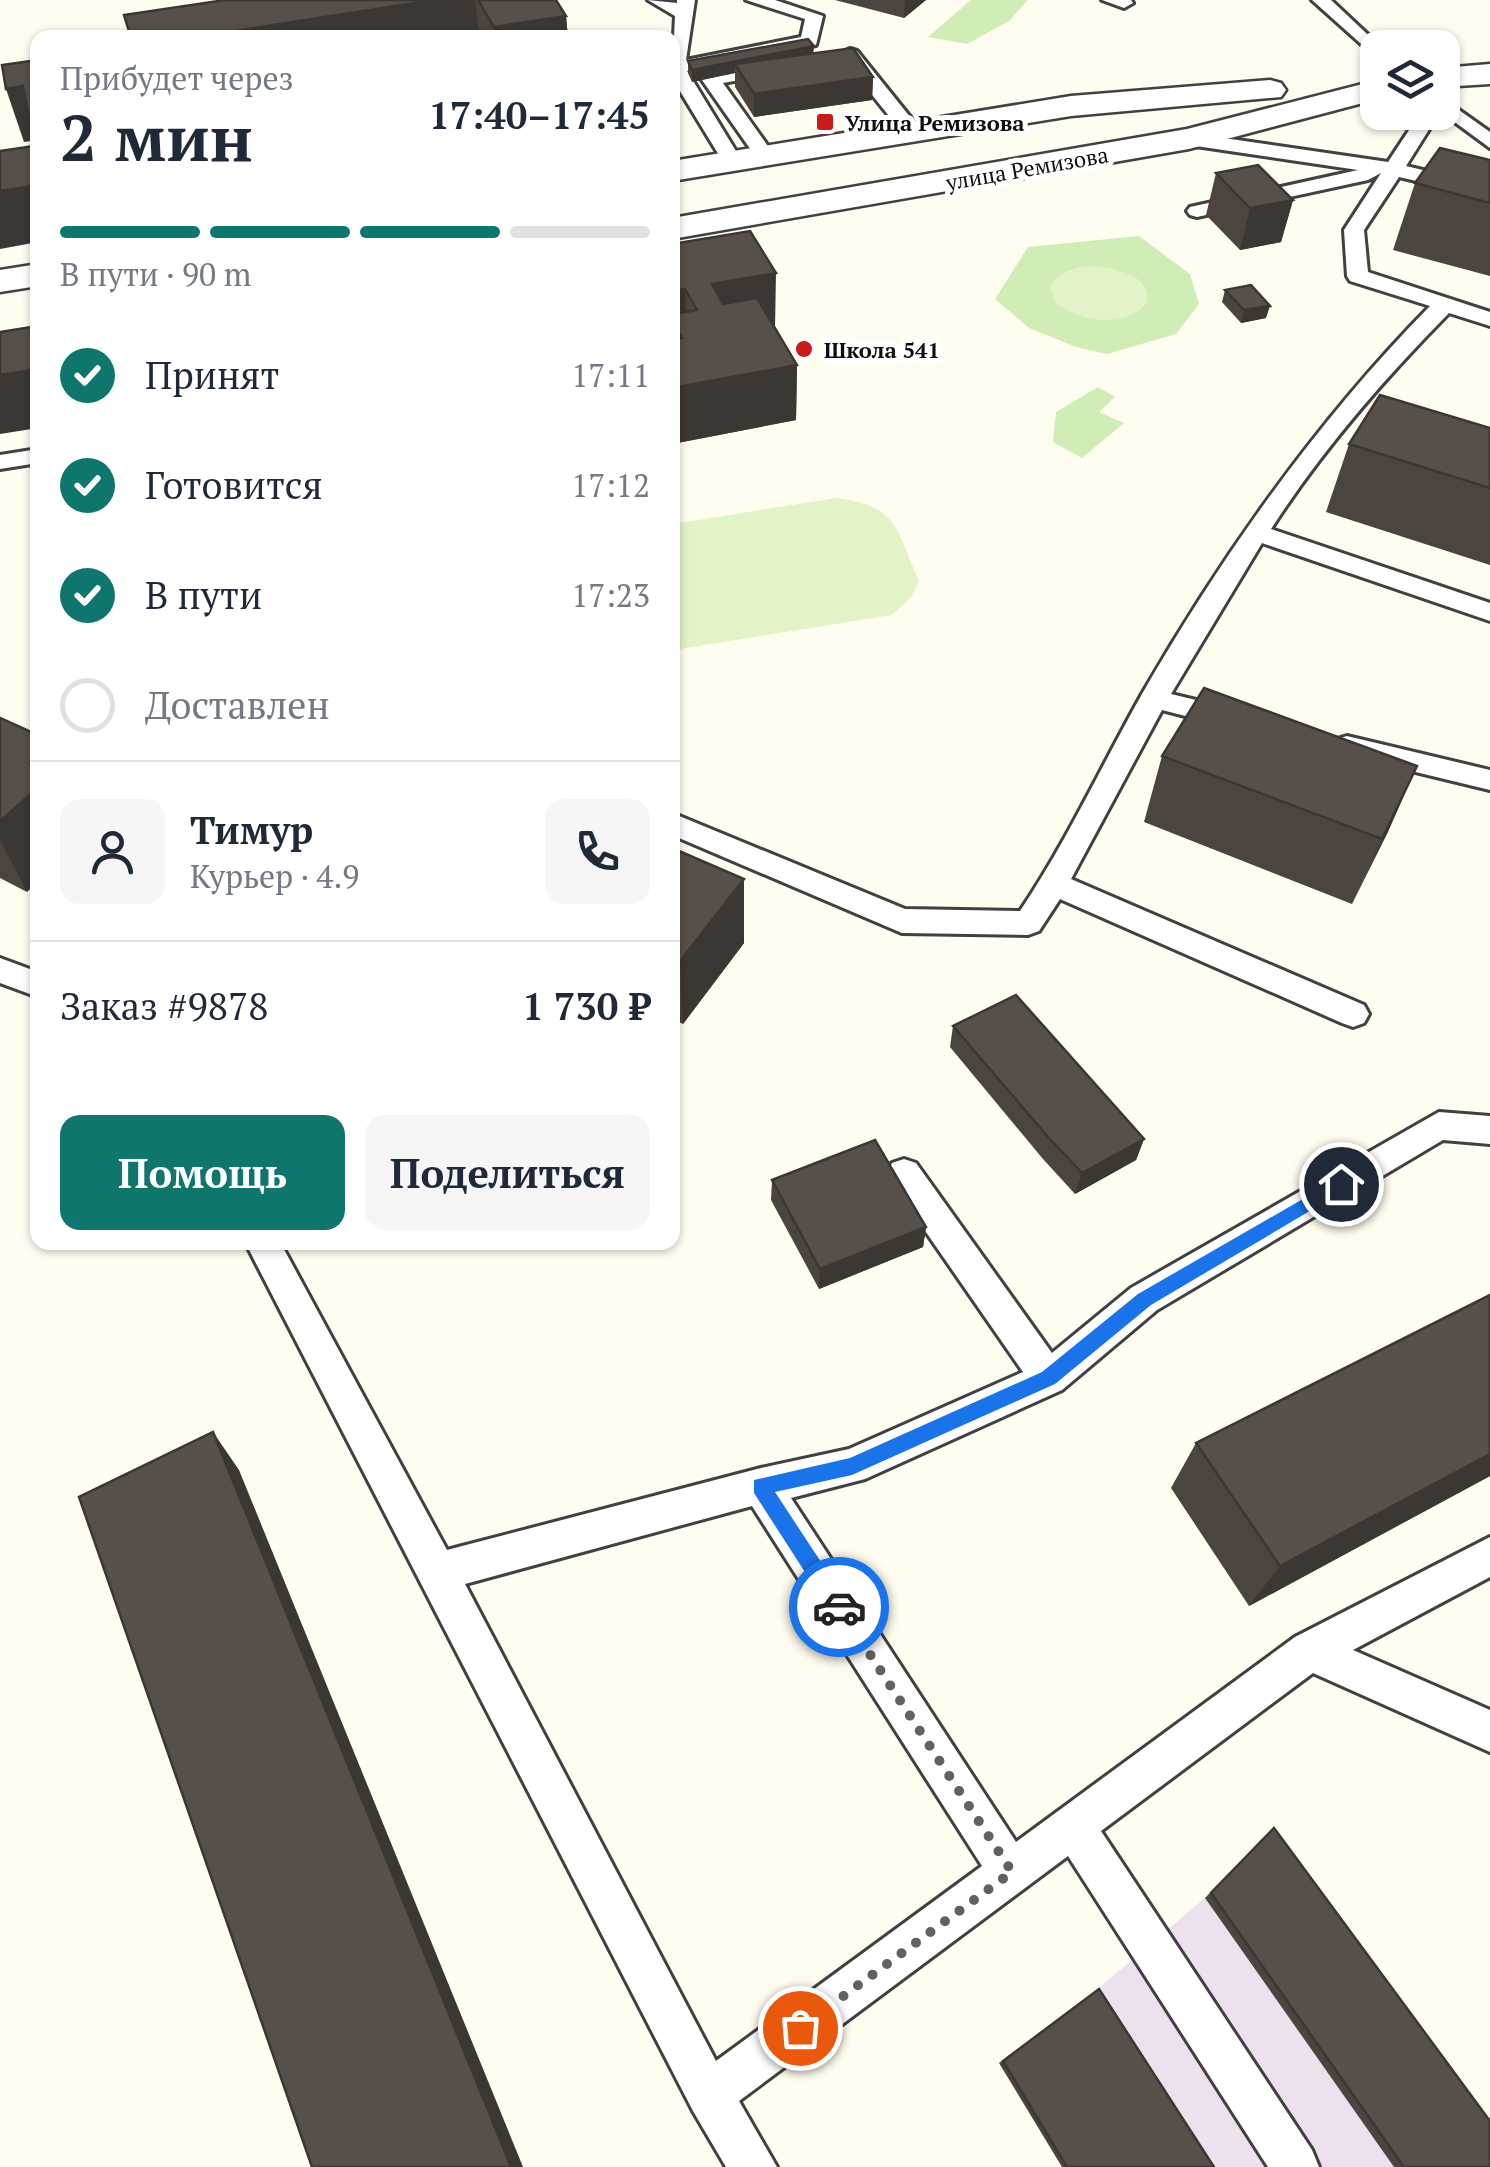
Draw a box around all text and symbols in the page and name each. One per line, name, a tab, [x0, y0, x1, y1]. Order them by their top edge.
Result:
map controls	[1360, 30, 1460, 130]
button: layers	[1360, 30, 1460, 130]
text: Прибудет через	[60, 57, 294, 99]
text: 17:40–17:45	[428, 90, 650, 140]
text: 2 мин	[60, 93, 253, 180]
place label: Улица Ремизова	[845, 108, 1025, 137]
marker: Улица Ремизова	[814, 111, 836, 133]
street label: улица Ремизова	[943, 139, 1110, 197]
text: В пути · 90 m	[60, 253, 251, 295]
place label: Школа 541	[824, 335, 940, 364]
marker: Школа 541	[793, 338, 815, 360]
icon: check	[60, 348, 115, 403]
text: Принят	[145, 350, 279, 400]
text: 17:11	[571, 354, 650, 396]
icon: check	[60, 458, 115, 513]
text: Готовится	[145, 460, 323, 510]
text: 17:12	[571, 464, 650, 506]
icon: check	[60, 568, 115, 623]
text: В пути	[145, 570, 262, 620]
text: 17:23	[571, 574, 650, 616]
text: Доставлен	[145, 680, 330, 730]
button: person	[60, 799, 165, 904]
button: phone	[545, 799, 650, 904]
text: Тимур	[190, 805, 313, 855]
text: Курьер · 4.9	[190, 855, 359, 897]
text: Заказ #9878	[60, 981, 269, 1031]
text: 1 730 ₽	[522, 981, 650, 1031]
button: Помощь	[60, 1115, 345, 1230]
button: Поделиться	[365, 1115, 650, 1230]
pin	[1299, 1142, 1384, 1227]
icon: home	[1314, 1157, 1369, 1212]
courier	[789, 1557, 889, 1657]
icon: car	[812, 1580, 867, 1635]
pin	[758, 1986, 843, 2071]
icon: bag	[773, 2001, 828, 2056]

